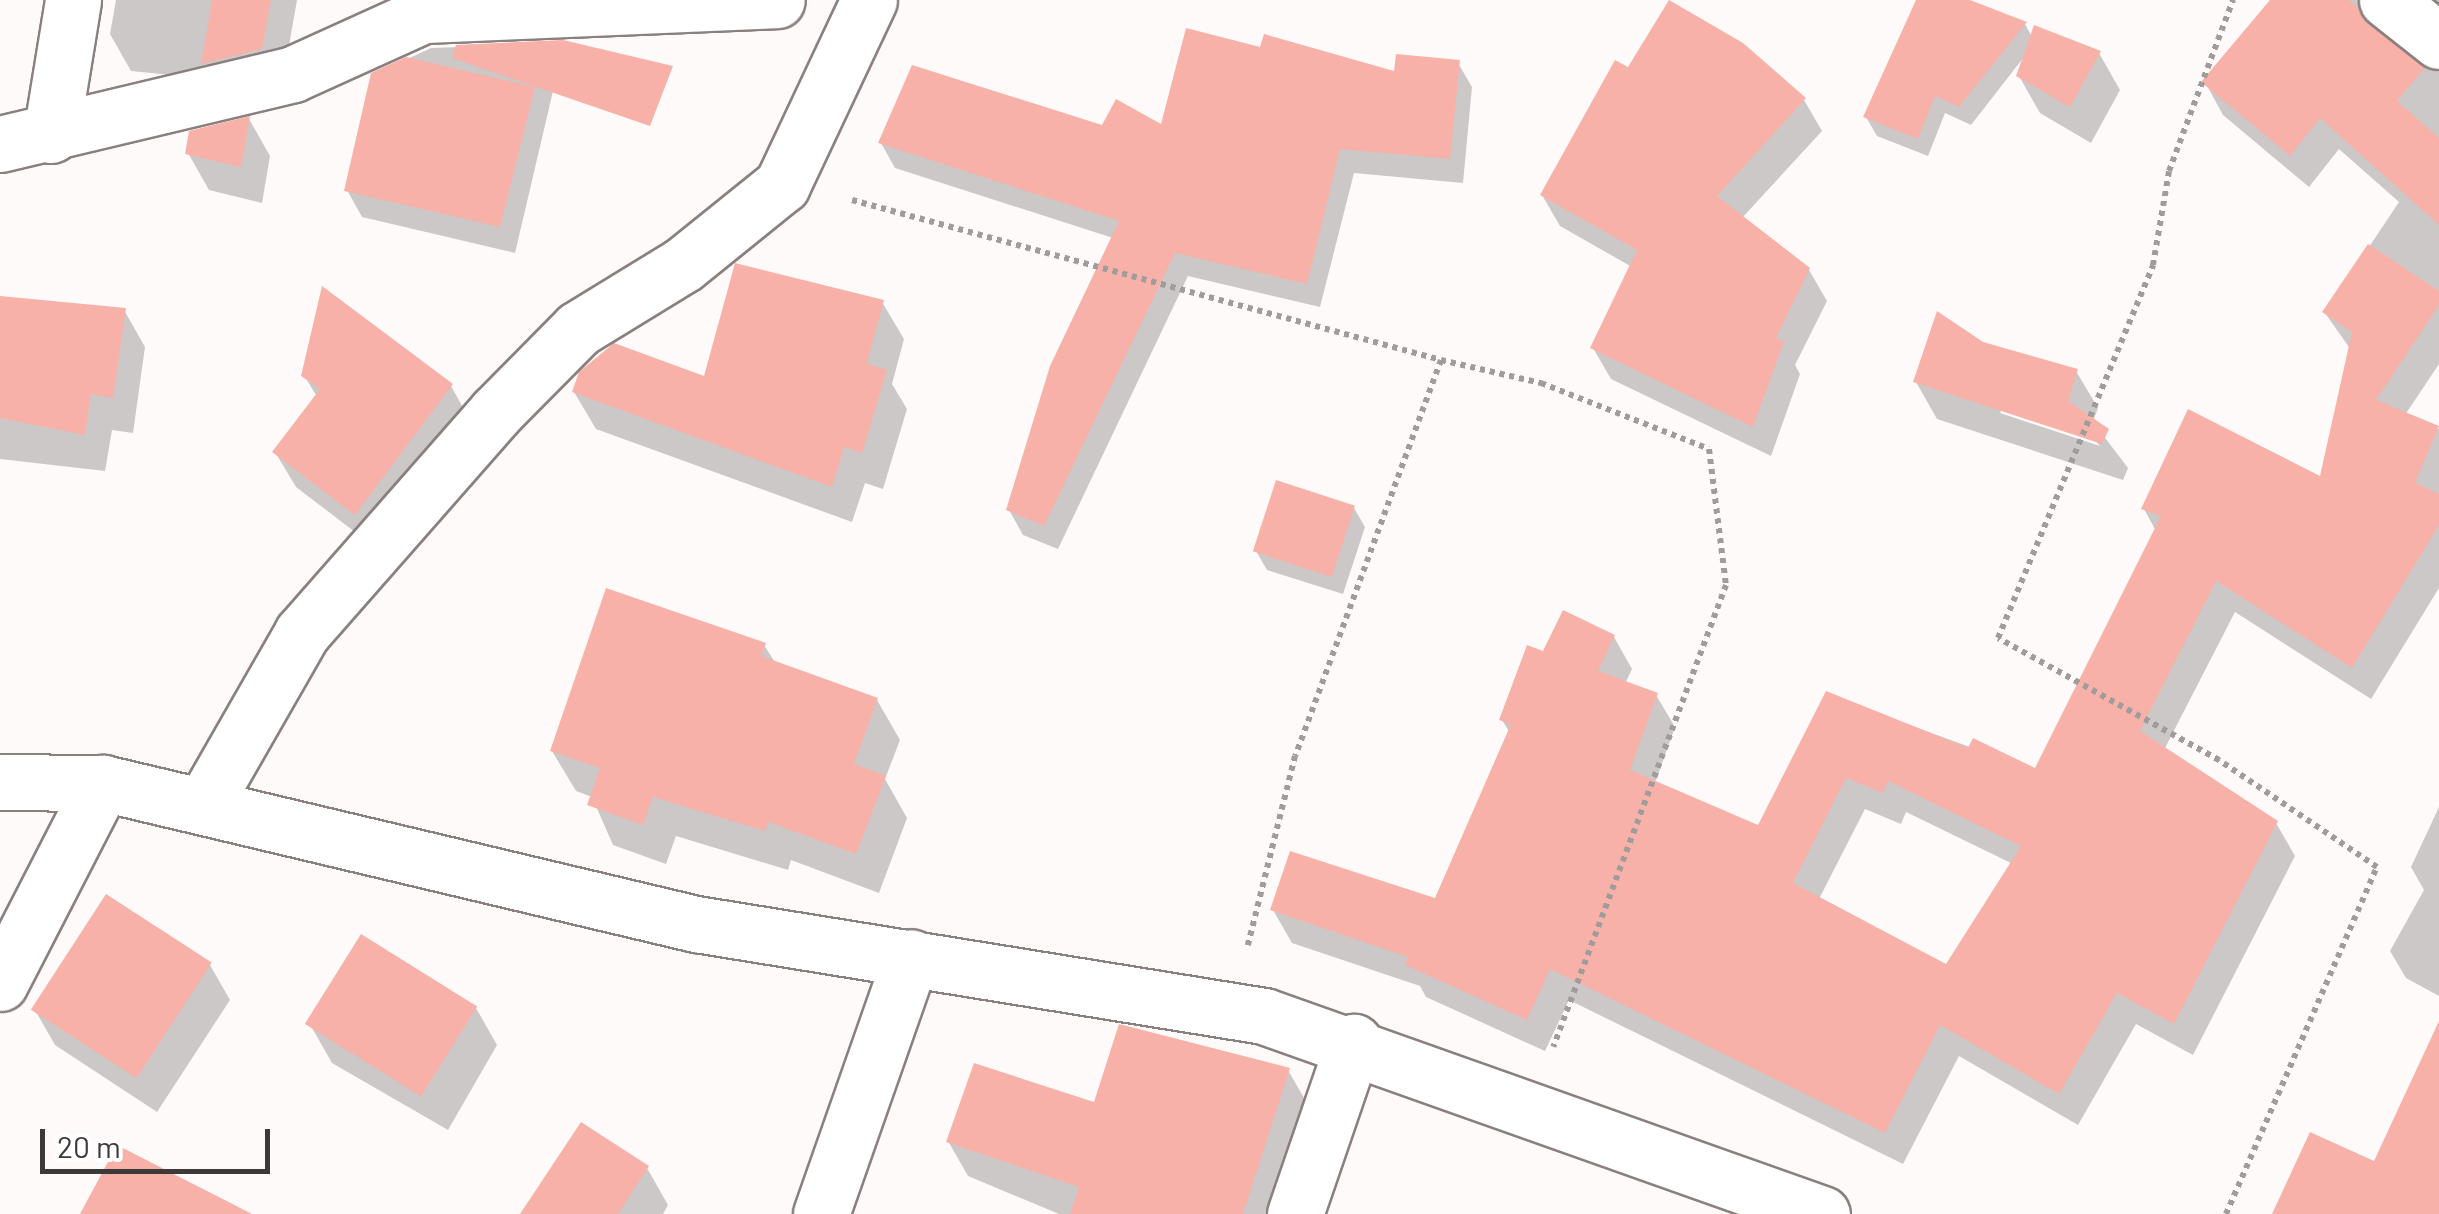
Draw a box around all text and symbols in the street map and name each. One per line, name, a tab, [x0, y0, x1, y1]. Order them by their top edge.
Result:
scale bar	[45, 1109, 275, 1171]
text: 20 m	[57, 1128, 121, 1164]

